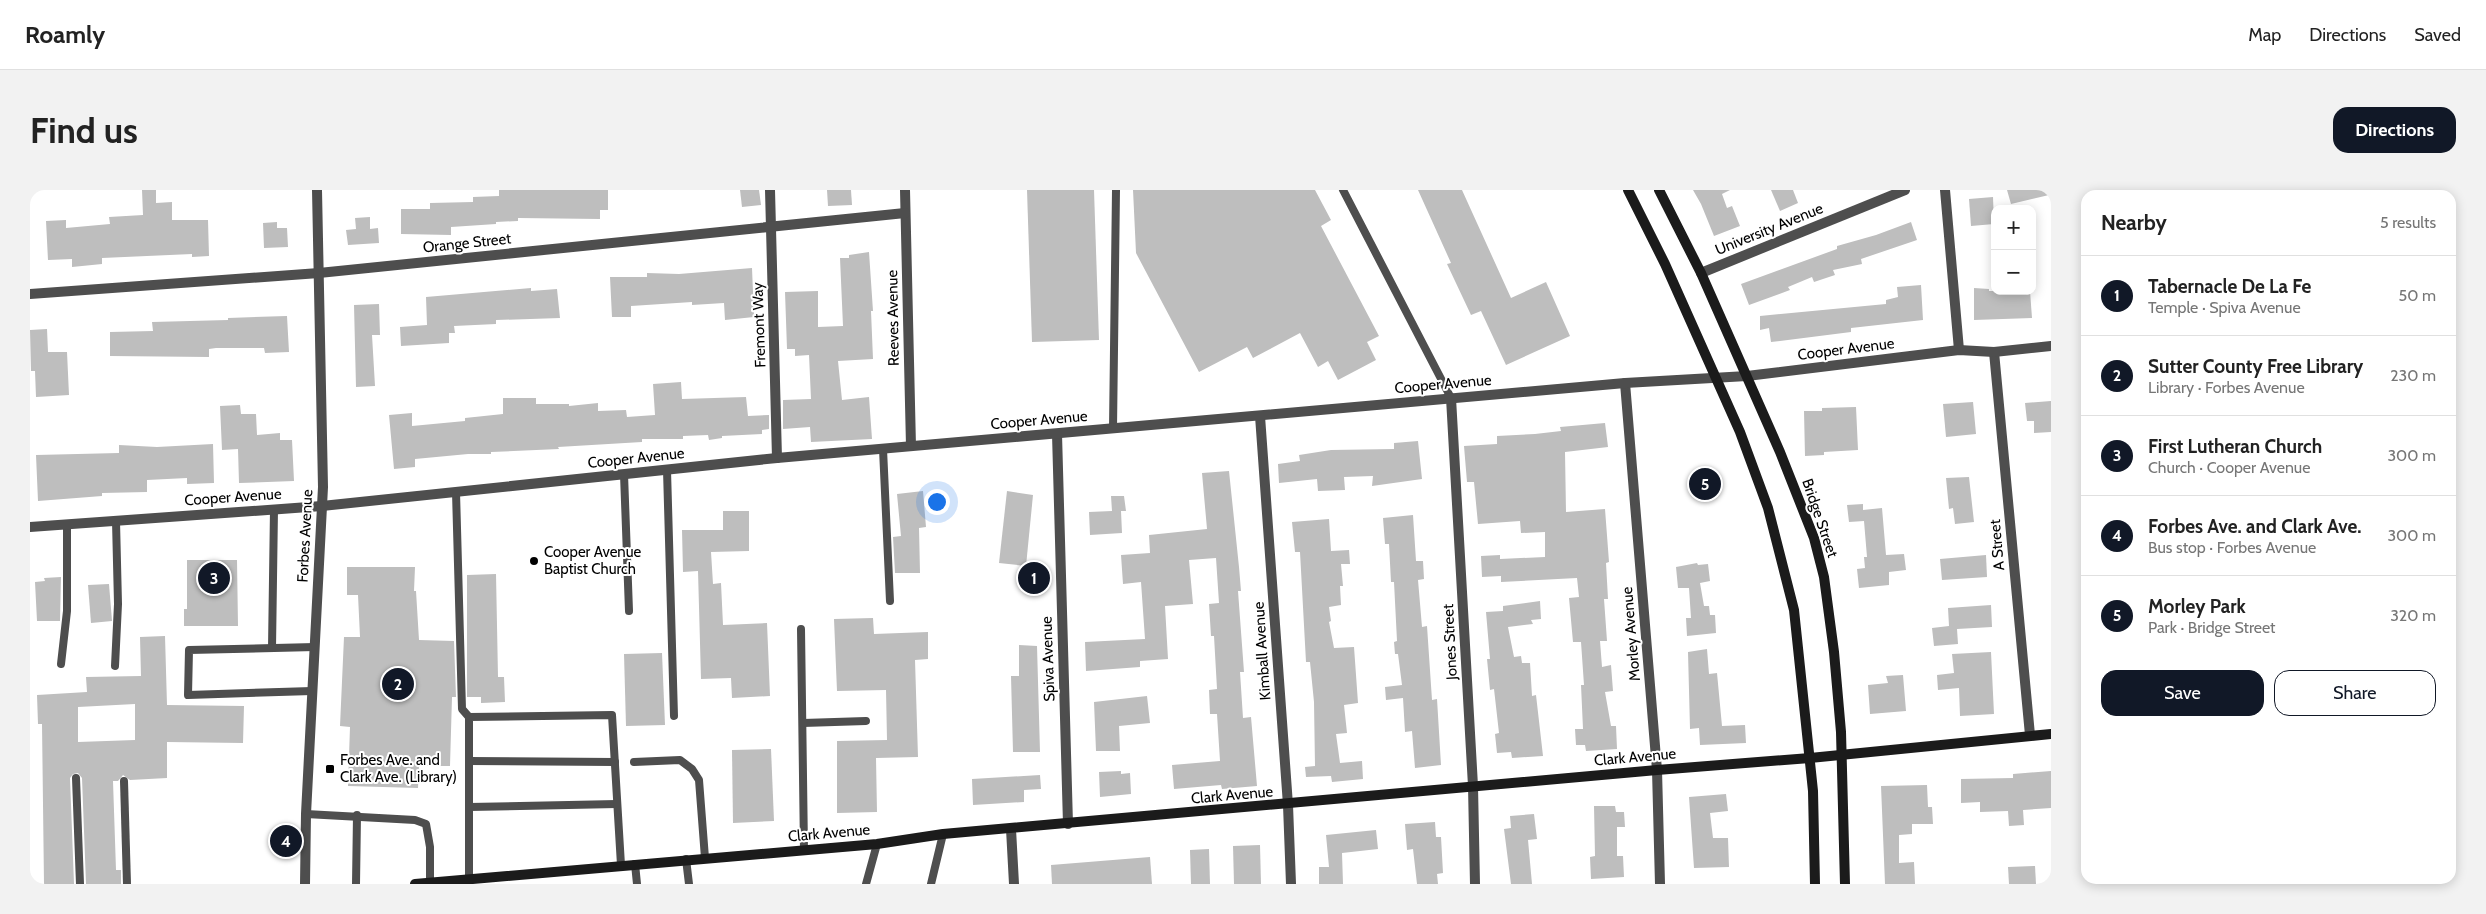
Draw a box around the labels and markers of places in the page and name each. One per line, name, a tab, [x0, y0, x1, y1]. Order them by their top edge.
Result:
pin: 5	[1689, 465, 1721, 503]
place label: Cooper Avenue Baptist Church	[544, 543, 642, 578]
marker: Cooper Avenue Baptist Church	[528, 555, 540, 567]
pin: 3	[198, 559, 230, 597]
pin: 1	[1018, 559, 1050, 597]
pin: 2	[382, 665, 414, 703]
place label: Forbes Ave. and Clark Ave. (Library)	[340, 751, 457, 786]
marker: Forbes Ave. and Clark Ave. (Library)	[324, 763, 336, 775]
pin: 4	[270, 822, 302, 860]

